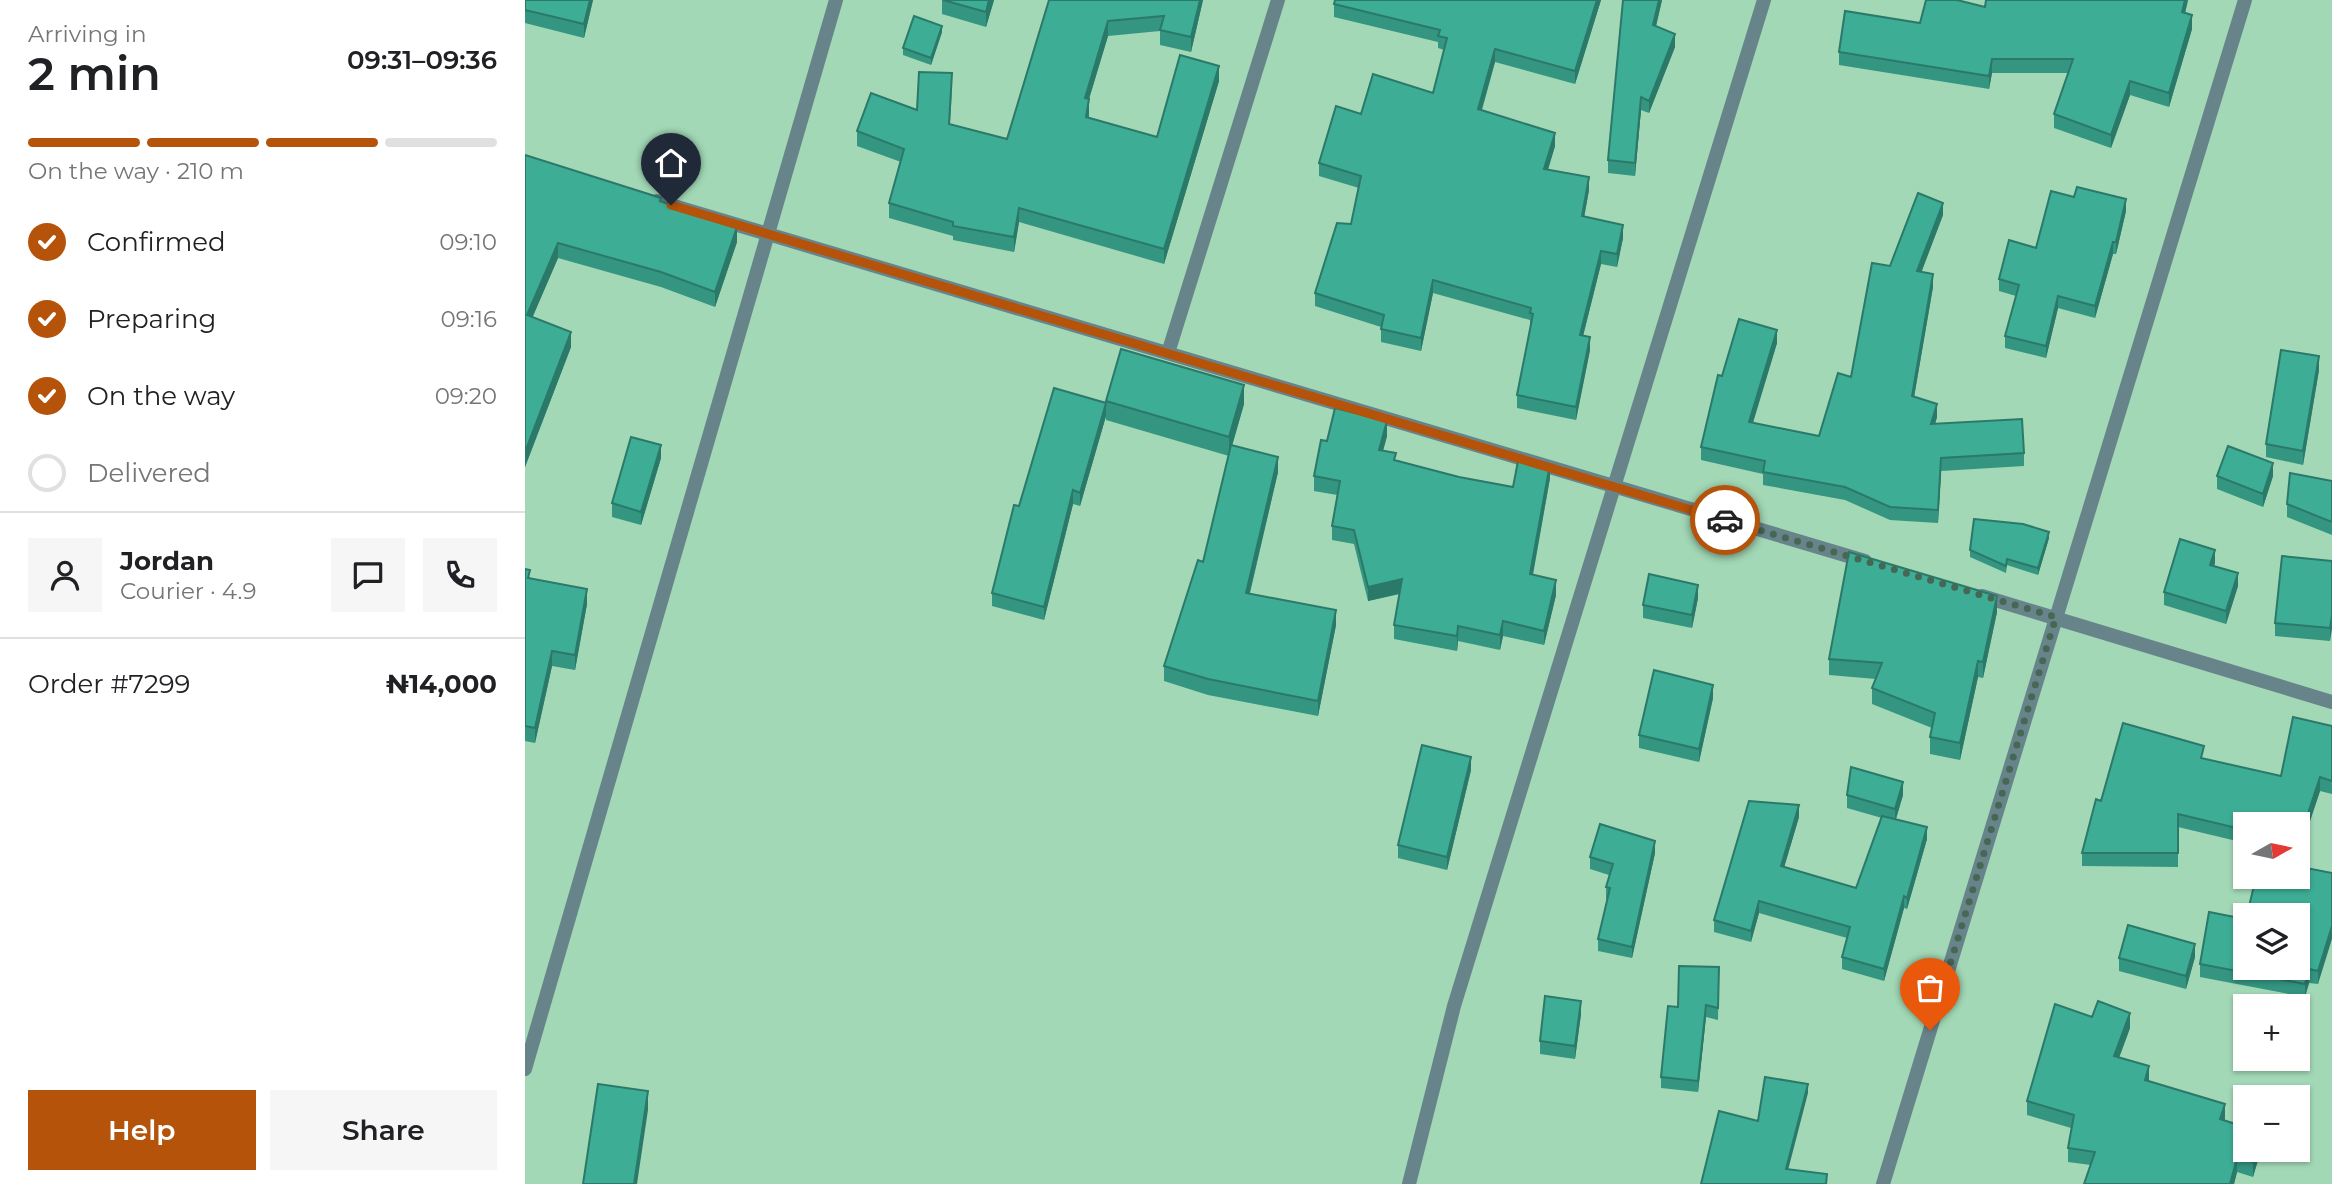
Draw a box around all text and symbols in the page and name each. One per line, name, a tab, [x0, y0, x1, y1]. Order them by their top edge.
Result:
text: Arriving in	[28, 20, 147, 48]
text: 09:31–09:36	[347, 44, 497, 76]
text: 2 min	[28, 45, 161, 102]
pin	[641, 133, 701, 205]
icon: home	[652, 144, 690, 182]
text: On the way · 210 m	[28, 157, 244, 185]
icon: check	[28, 223, 66, 261]
text: Confirmed	[87, 226, 226, 258]
text: 09:10	[439, 228, 497, 256]
icon: check	[28, 300, 66, 338]
text: Preparing	[87, 303, 216, 335]
text: 09:16	[441, 305, 497, 333]
icon: check	[28, 377, 66, 415]
text: On the way	[87, 380, 235, 412]
text: 09:20	[435, 382, 497, 410]
text: Delivered	[87, 457, 211, 489]
courier	[1690, 485, 1760, 555]
icon: car	[1706, 501, 1744, 539]
button: person	[28, 538, 102, 612]
button: chat	[331, 538, 405, 612]
button: phone	[423, 538, 497, 612]
text: Jordan	[120, 545, 214, 577]
text: Courier · 4.9	[120, 577, 256, 605]
text: Order #7299	[28, 668, 190, 700]
text: ₦14,000	[385, 668, 497, 700]
north arrow	[2233, 812, 2310, 889]
map controls	[2233, 812, 2310, 1162]
button: layers	[2233, 903, 2310, 980]
pin	[1900, 958, 1960, 1030]
icon: bag	[1911, 969, 1949, 1007]
button: +	[2233, 994, 2310, 1071]
button: −	[2233, 1085, 2310, 1162]
button: Help	[28, 1090, 256, 1170]
button: Share	[270, 1090, 497, 1170]

